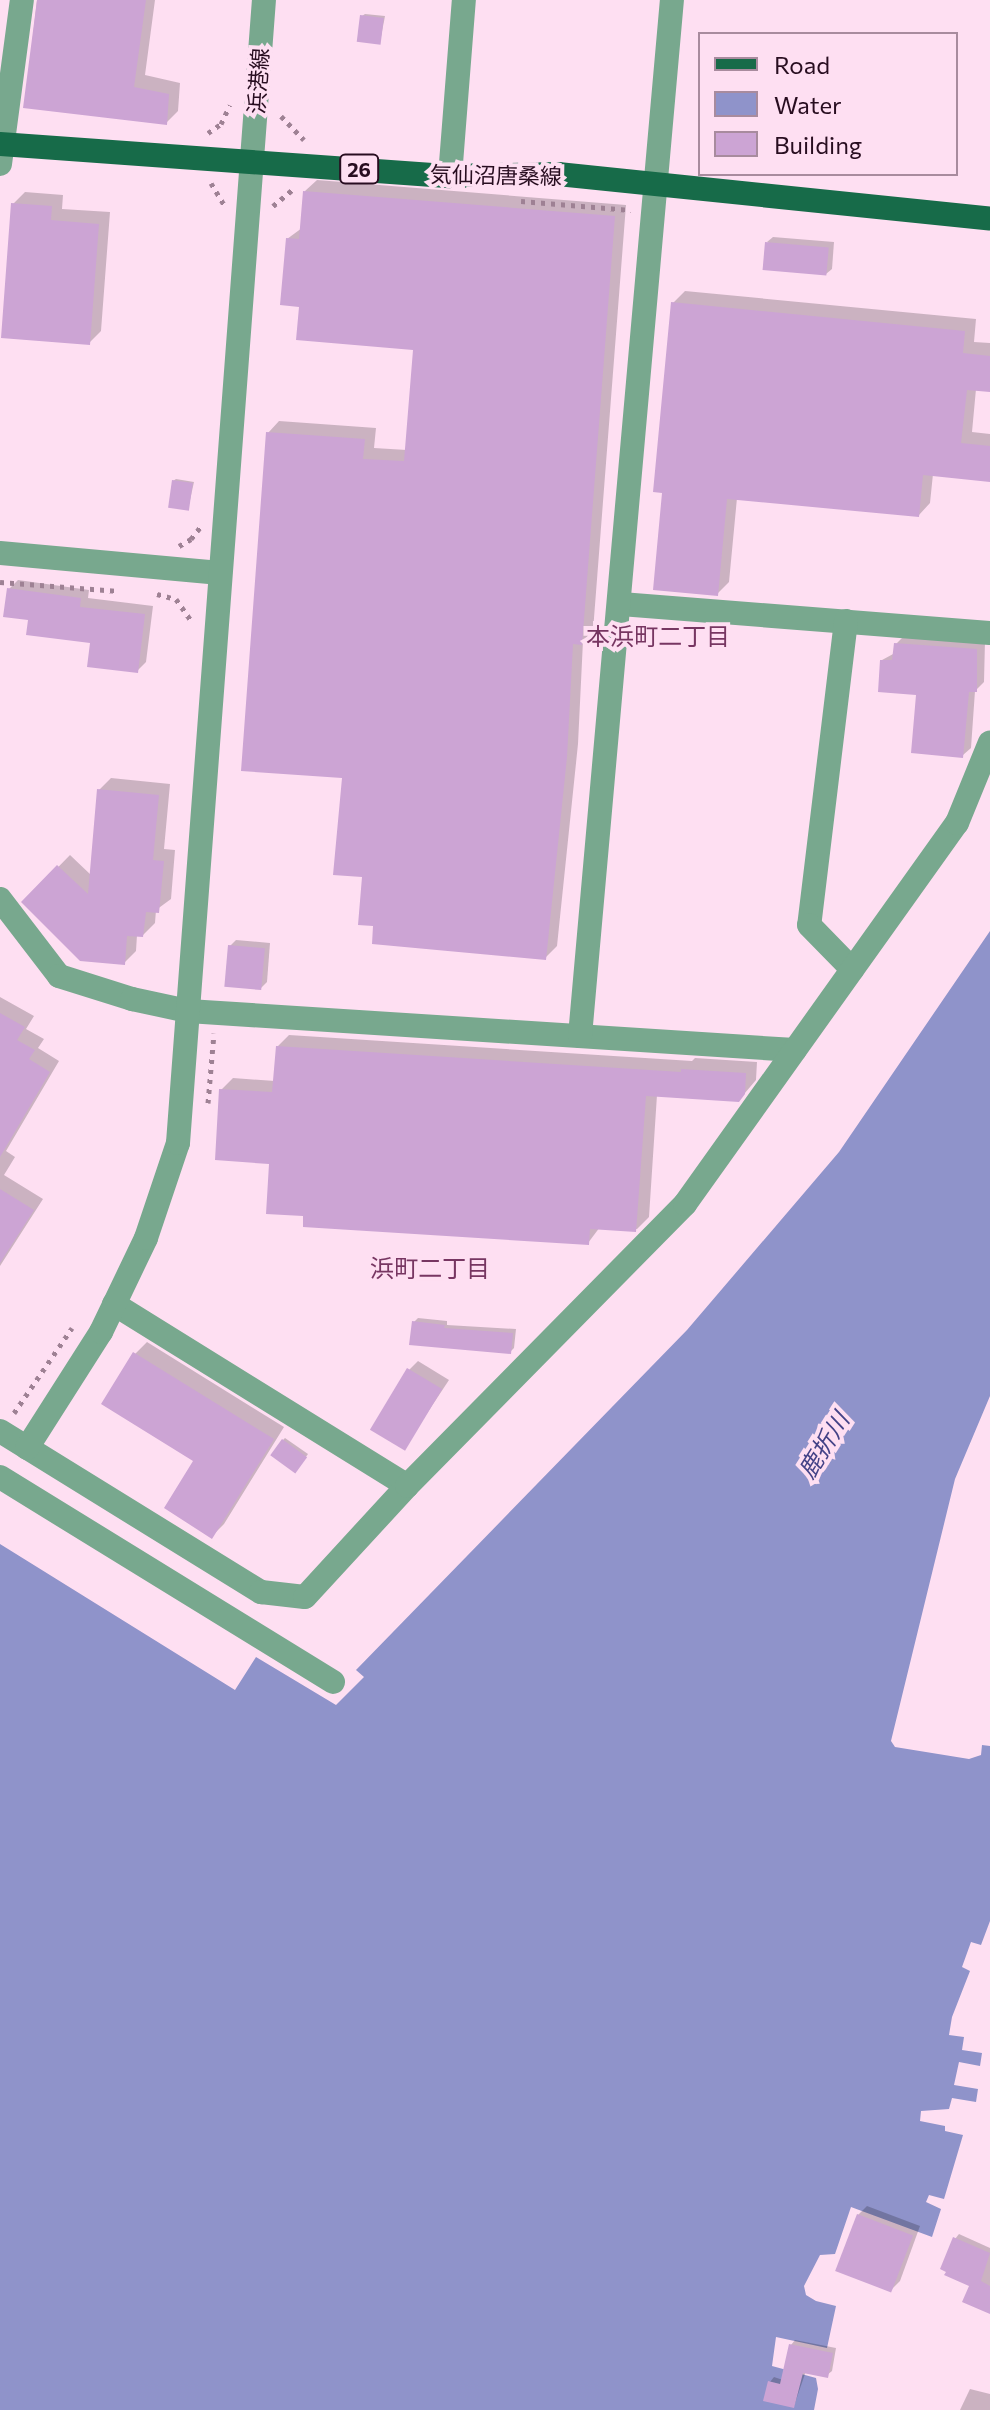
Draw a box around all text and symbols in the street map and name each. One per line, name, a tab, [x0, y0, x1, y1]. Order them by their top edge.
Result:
legend	[698, 32, 958, 176]
street label: 浜港線	[243, 47, 273, 115]
text: Road	[774, 50, 830, 79]
text: Water	[774, 90, 842, 119]
text: Building	[774, 130, 862, 159]
road number: 26	[339, 153, 379, 185]
street label: 気仙沼唐桑線	[430, 161, 562, 189]
district label: 本浜町二丁目	[586, 622, 730, 650]
district label: 浜町二丁目	[370, 1254, 490, 1282]
water label: 鹿折川	[792, 1407, 854, 1483]

